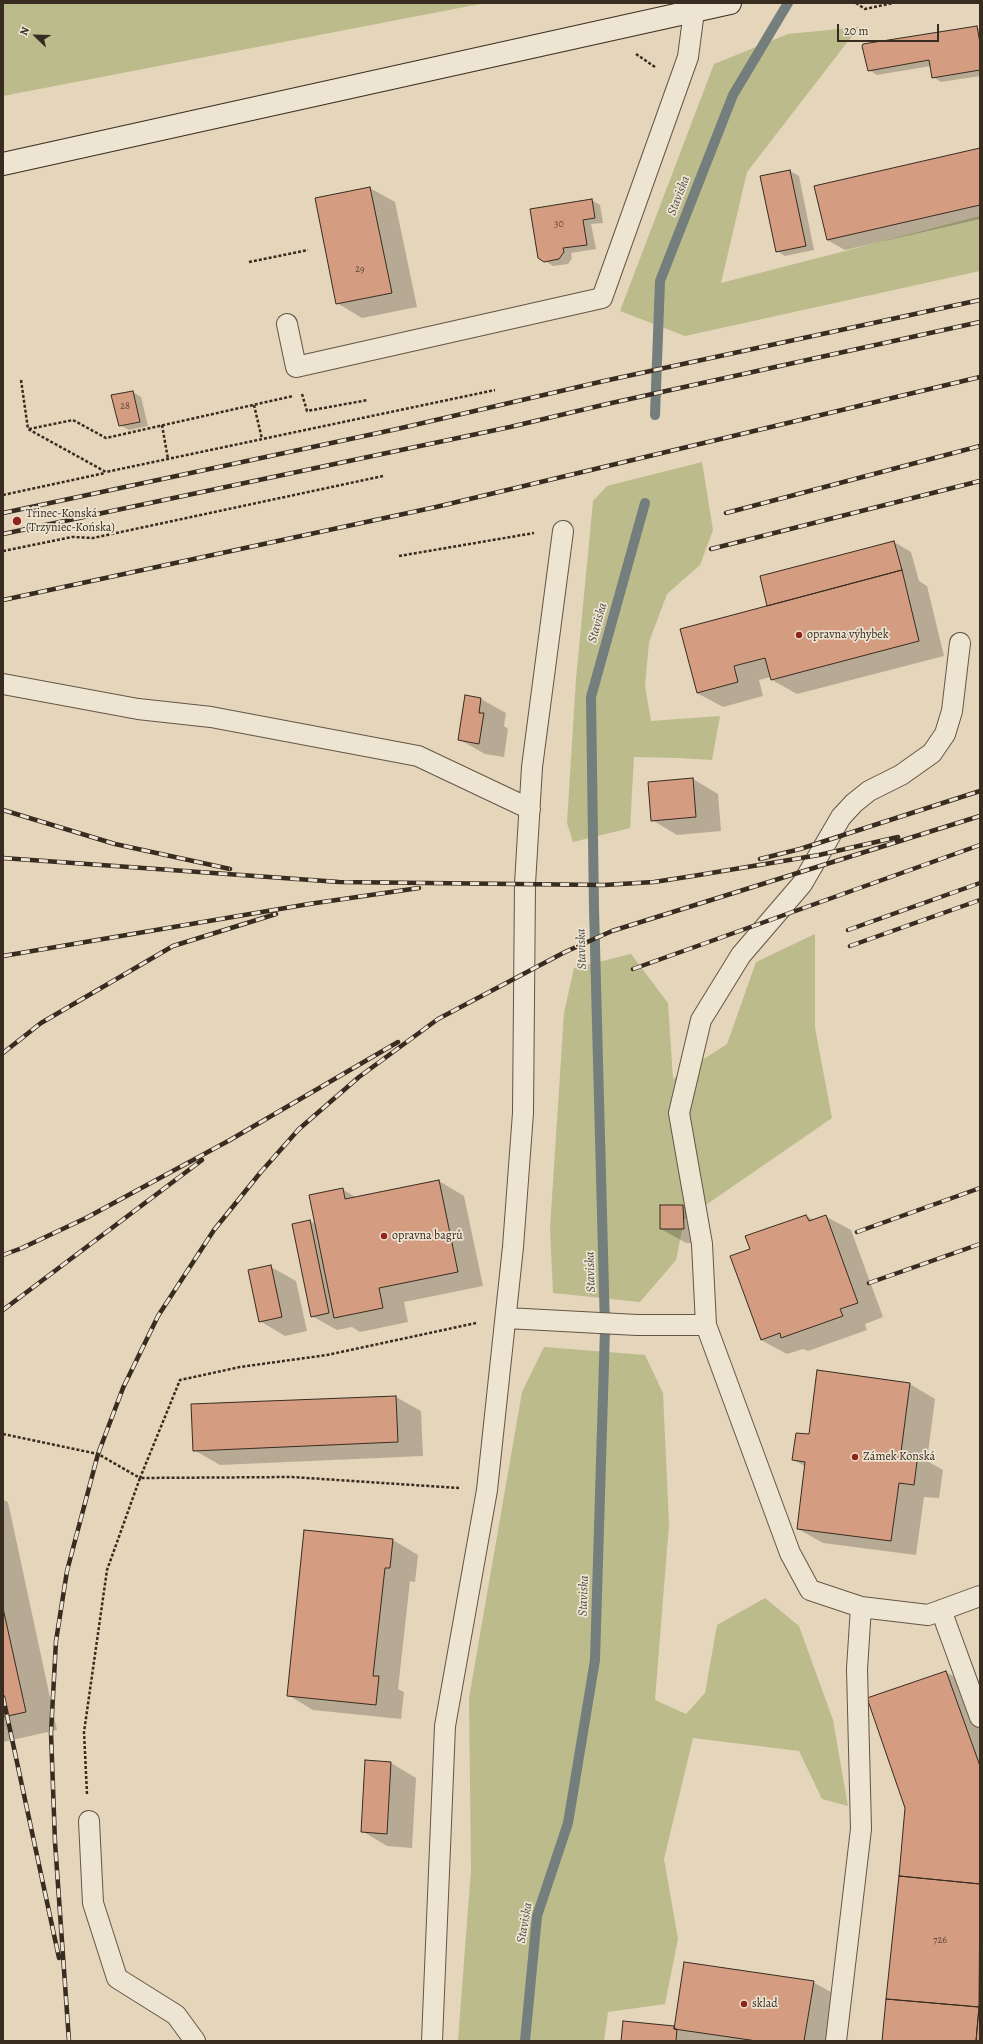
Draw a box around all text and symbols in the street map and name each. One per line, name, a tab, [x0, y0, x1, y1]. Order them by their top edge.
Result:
north arrow	[16, 16, 56, 56]
scale bar	[839, 16, 941, 42]
text: 20 m	[844, 23, 868, 39]
text: N	[16, 25, 33, 38]
water label: Staviska	[664, 174, 694, 218]
house number: 30	[554, 219, 564, 231]
house number: 29	[355, 264, 365, 276]
house number: 28	[120, 401, 130, 413]
place label: Třinec-Konská (Trzyniec-Końska)	[26, 507, 115, 535]
marker: Třinec-Konská (Trzyniec-Końska)	[11, 515, 23, 527]
water label: Staviska	[585, 601, 611, 645]
place label: opravna výhybek	[807, 628, 889, 642]
marker: opravna výhybek	[794, 630, 804, 640]
water label: Staviska	[573, 928, 591, 970]
place label: opravna bagrů	[392, 1229, 463, 1243]
marker: opravna bagrů	[379, 1231, 389, 1241]
water label: Staviska	[582, 1251, 600, 1293]
place label: Zámek Konská	[863, 1450, 935, 1464]
marker: Zámek Konská	[850, 1452, 860, 1462]
water label: Staviska	[575, 1575, 593, 1617]
water label: Staviska	[514, 1901, 536, 1945]
house number: 726	[933, 1935, 947, 1947]
place label: sklad	[752, 1997, 778, 2011]
marker: sklad	[739, 1999, 749, 2009]

